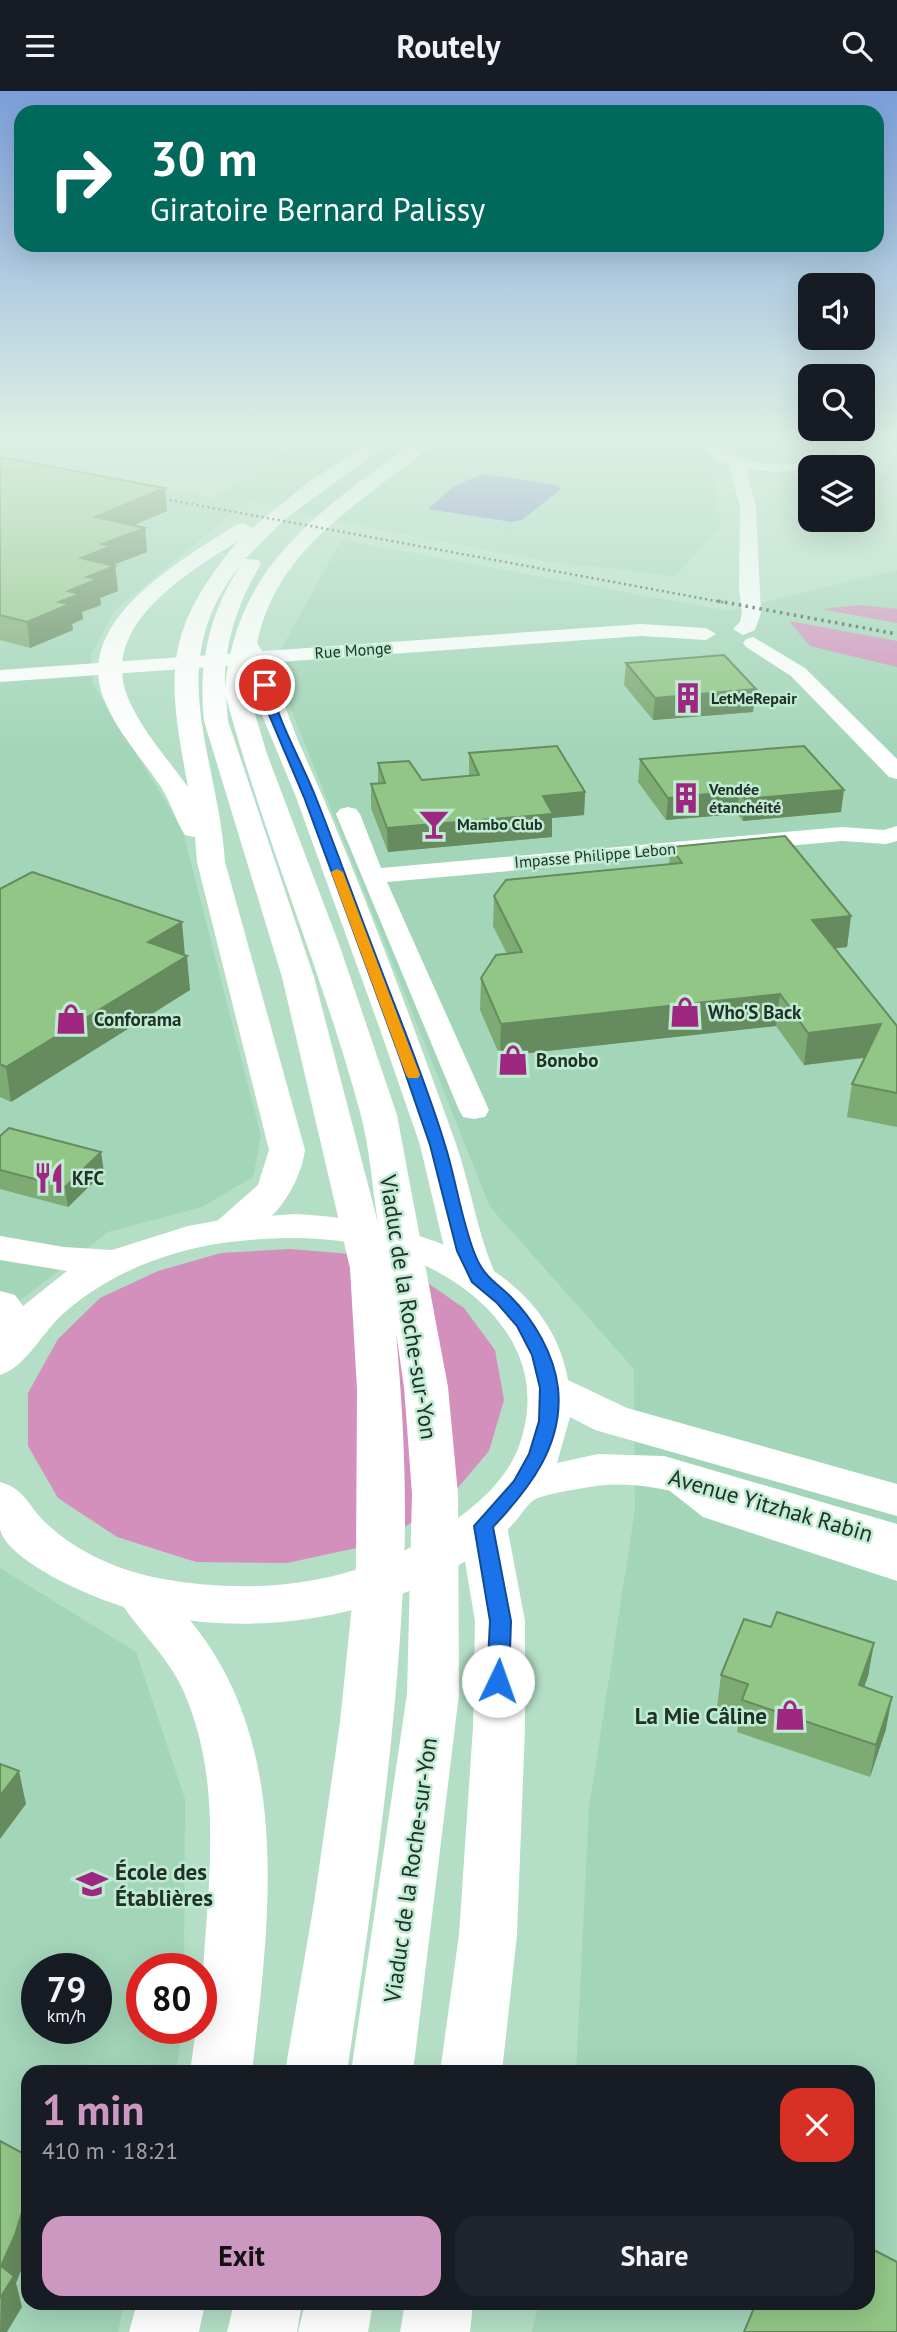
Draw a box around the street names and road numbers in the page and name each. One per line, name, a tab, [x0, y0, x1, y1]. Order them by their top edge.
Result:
street label: Rue Monge	[314, 637, 392, 663]
street label: Impasse Philippe Lebon	[513, 838, 677, 872]
street label: Viaduc de la Roche-sur-Yon	[374, 1172, 444, 1441]
street label: Avenue Yitzhak Rabin	[666, 1462, 876, 1548]
street label: Viaduc de la Roche-sur-Yon	[377, 1736, 443, 2005]

